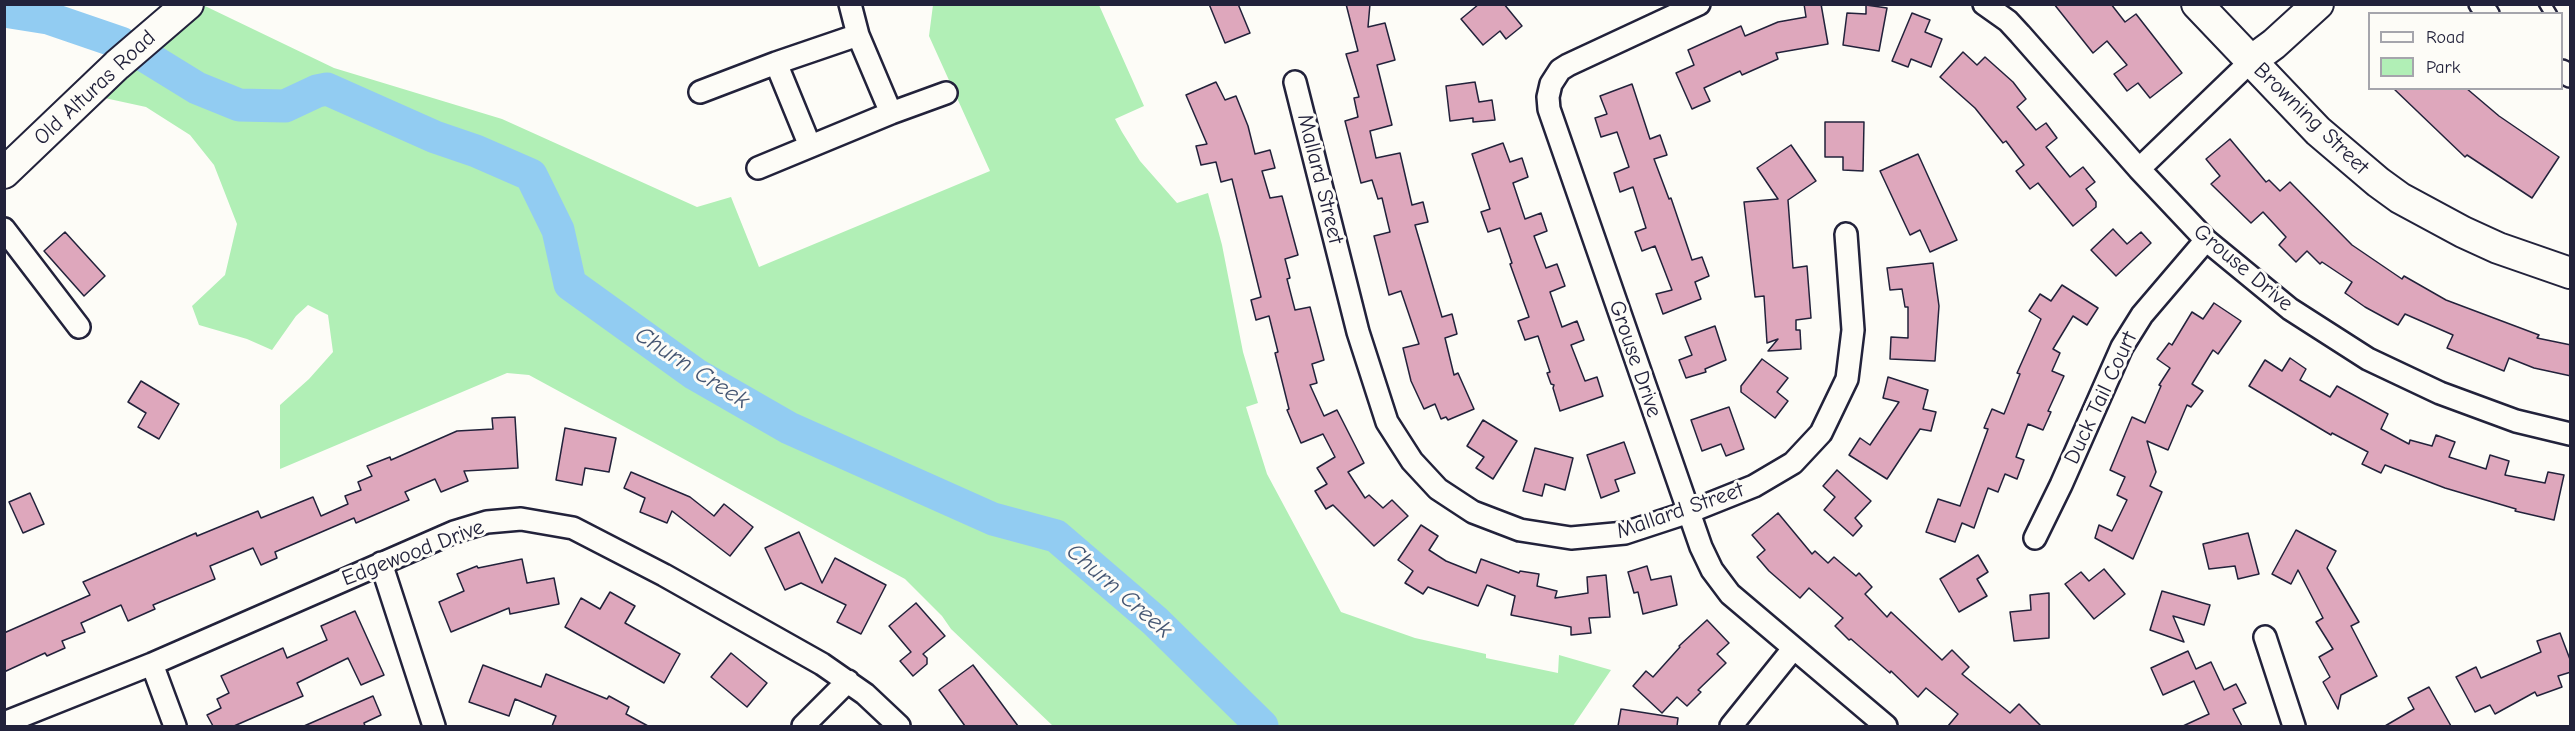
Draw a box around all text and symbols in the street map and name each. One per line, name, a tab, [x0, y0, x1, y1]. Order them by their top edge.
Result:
legend	[2368, 12, 2563, 90]
street label: Old Alturas Road	[29, 25, 161, 151]
text: Road	[2426, 27, 2465, 48]
street label: Browning Street	[2248, 57, 2374, 181]
text: Park	[2426, 57, 2460, 78]
street label: Mallard Street	[1291, 111, 1349, 247]
street label: Grouse Drive	[2188, 219, 2298, 317]
street label: Grouse Drive	[1603, 297, 1667, 421]
water label: Churn Creek	[629, 320, 755, 416]
street label: Duck Tail Court	[2059, 328, 2143, 468]
street label: Mallard Street	[1613, 477, 1747, 545]
street label: Edgewood Drive	[338, 514, 488, 592]
water label: Churn Creek	[1060, 537, 1178, 645]

